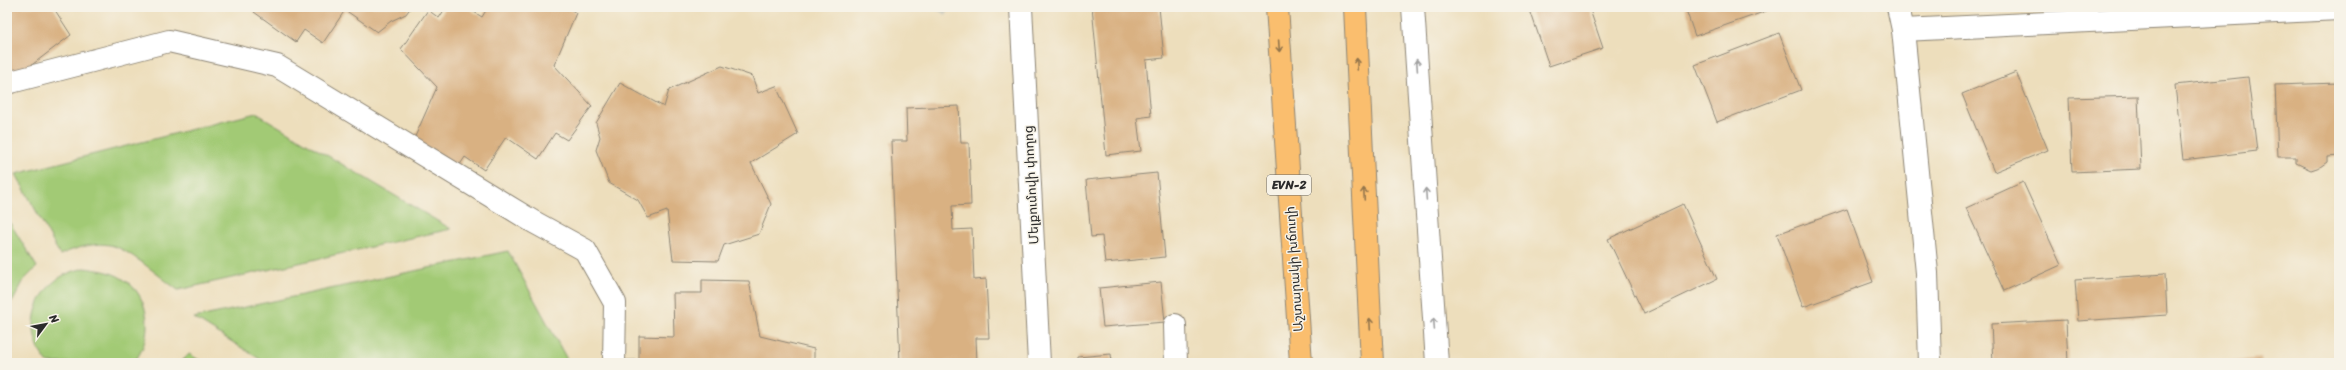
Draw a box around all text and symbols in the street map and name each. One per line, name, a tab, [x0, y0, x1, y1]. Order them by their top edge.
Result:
one-way arrow	[1276, 39, 1283, 52]
one-way arrow	[1354, 58, 1361, 71]
one-way arrow	[1413, 59, 1421, 72]
street label: Մելքումովի փողոց	[1016, 125, 1046, 245]
road number: EVN-2	[1267, 175, 1311, 195]
one-way arrow	[1360, 188, 1367, 201]
one-way arrow	[1422, 188, 1429, 201]
street label: Աշտարակի խճուղի	[1278, 205, 1310, 333]
north arrow	[26, 304, 66, 344]
text: N	[43, 310, 64, 328]
one-way arrow	[1367, 318, 1374, 331]
one-way arrow	[1431, 318, 1438, 331]

